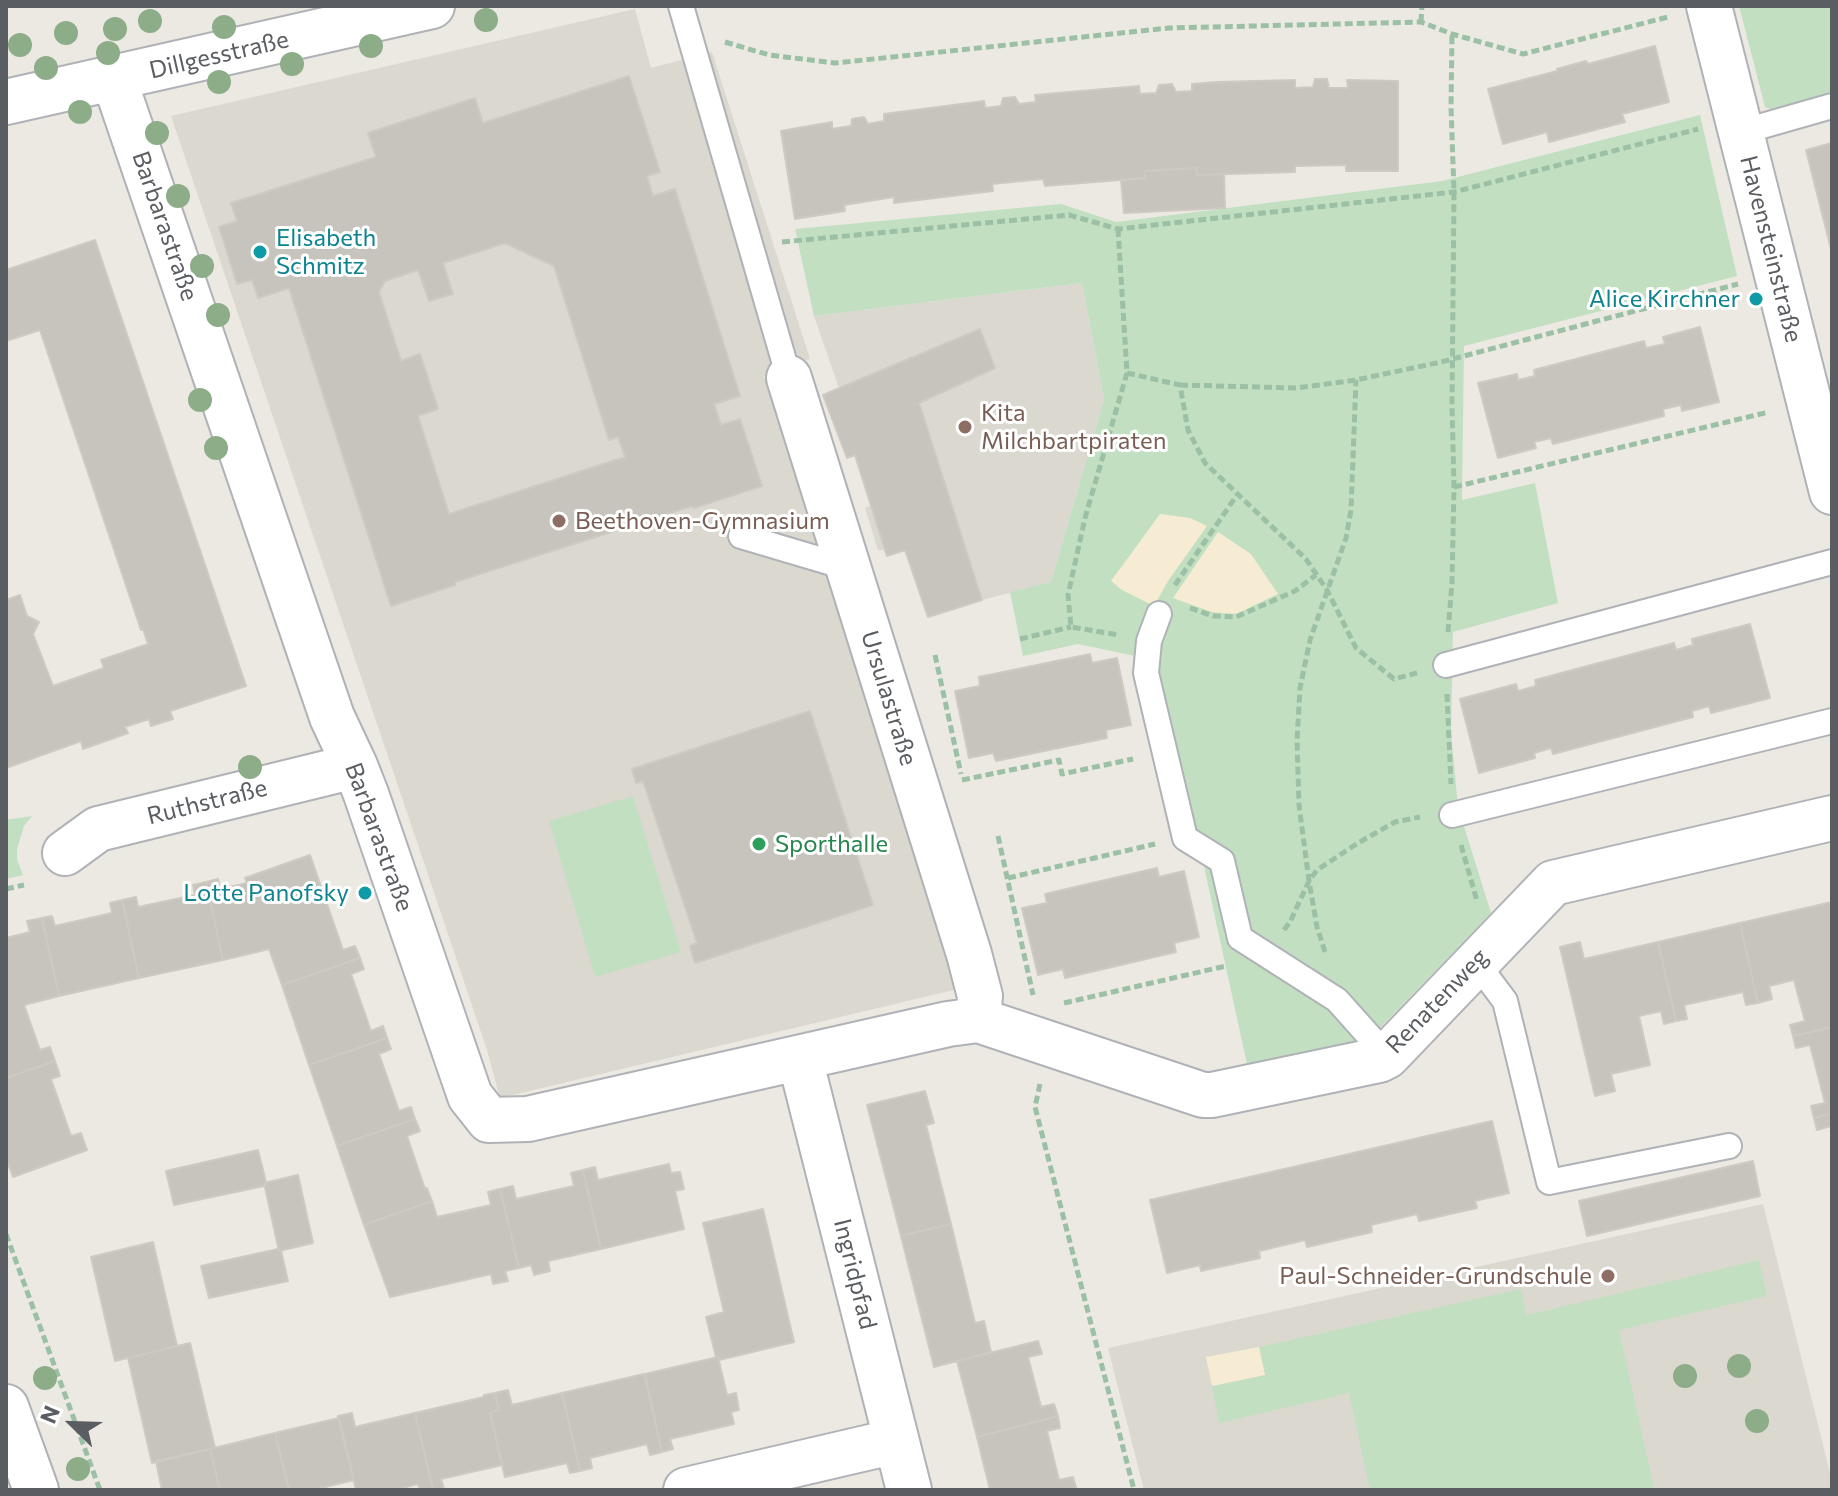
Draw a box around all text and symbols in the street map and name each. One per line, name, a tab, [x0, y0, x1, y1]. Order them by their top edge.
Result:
street label: Dillgesstraße	[147, 25, 291, 85]
street label: Barbarastraße	[126, 148, 204, 304]
street label: Havensteinstraße	[1734, 153, 1808, 345]
place label: Elisabeth Schmitz	[276, 224, 376, 280]
marker: Elisabeth Schmitz	[251, 243, 269, 261]
place label: Alice Kirchner	[1589, 285, 1740, 313]
marker: Alice Kirchner	[1747, 290, 1765, 308]
place label: Kita Milchbartpiraten	[981, 399, 1166, 455]
marker: Kita Milchbartpiraten	[956, 418, 974, 436]
place label: Beethoven-Gymnasium	[575, 507, 830, 535]
marker: Beethoven-Gymnasium	[550, 512, 568, 530]
street label: Ursulastraße	[855, 627, 923, 769]
street label: Barbarastraße	[339, 759, 419, 915]
street label: Ruthstraße	[144, 773, 270, 831]
place label: Sporthalle	[775, 830, 888, 858]
marker: Sporthalle	[750, 835, 768, 853]
place label: Lotte Panofsky	[183, 879, 349, 907]
marker: Lotte Panofsky	[356, 884, 374, 902]
street label: Renatenweg	[1380, 943, 1494, 1059]
street label: Ingridpfad	[827, 1216, 883, 1332]
place label: Paul-Schneider-Grundschule	[1279, 1262, 1592, 1290]
marker: Paul-Schneider-Grundschule	[1599, 1267, 1617, 1285]
north arrow	[32, 1384, 112, 1464]
text: N	[34, 1402, 65, 1427]

